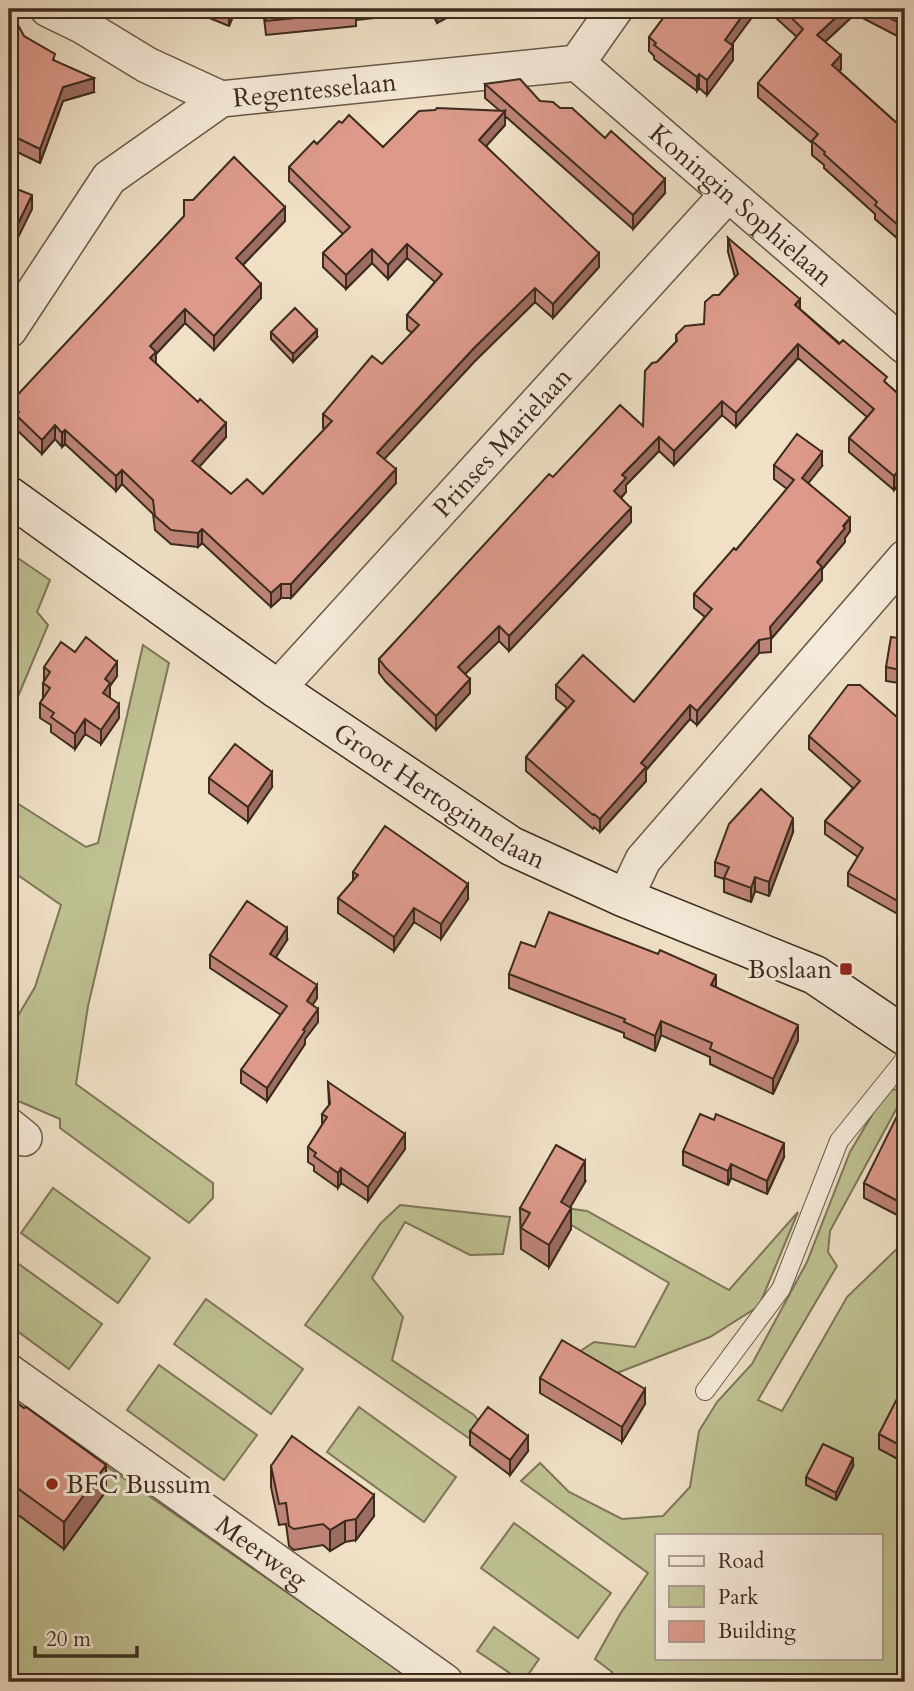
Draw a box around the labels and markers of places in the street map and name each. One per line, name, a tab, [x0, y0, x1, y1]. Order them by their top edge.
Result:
place label: Boslaan	[748, 952, 832, 987]
marker: Boslaan	[838, 961, 854, 977]
place label: BFC Bussum	[66, 1467, 211, 1502]
marker: BFC Bussum	[44, 1476, 60, 1492]

